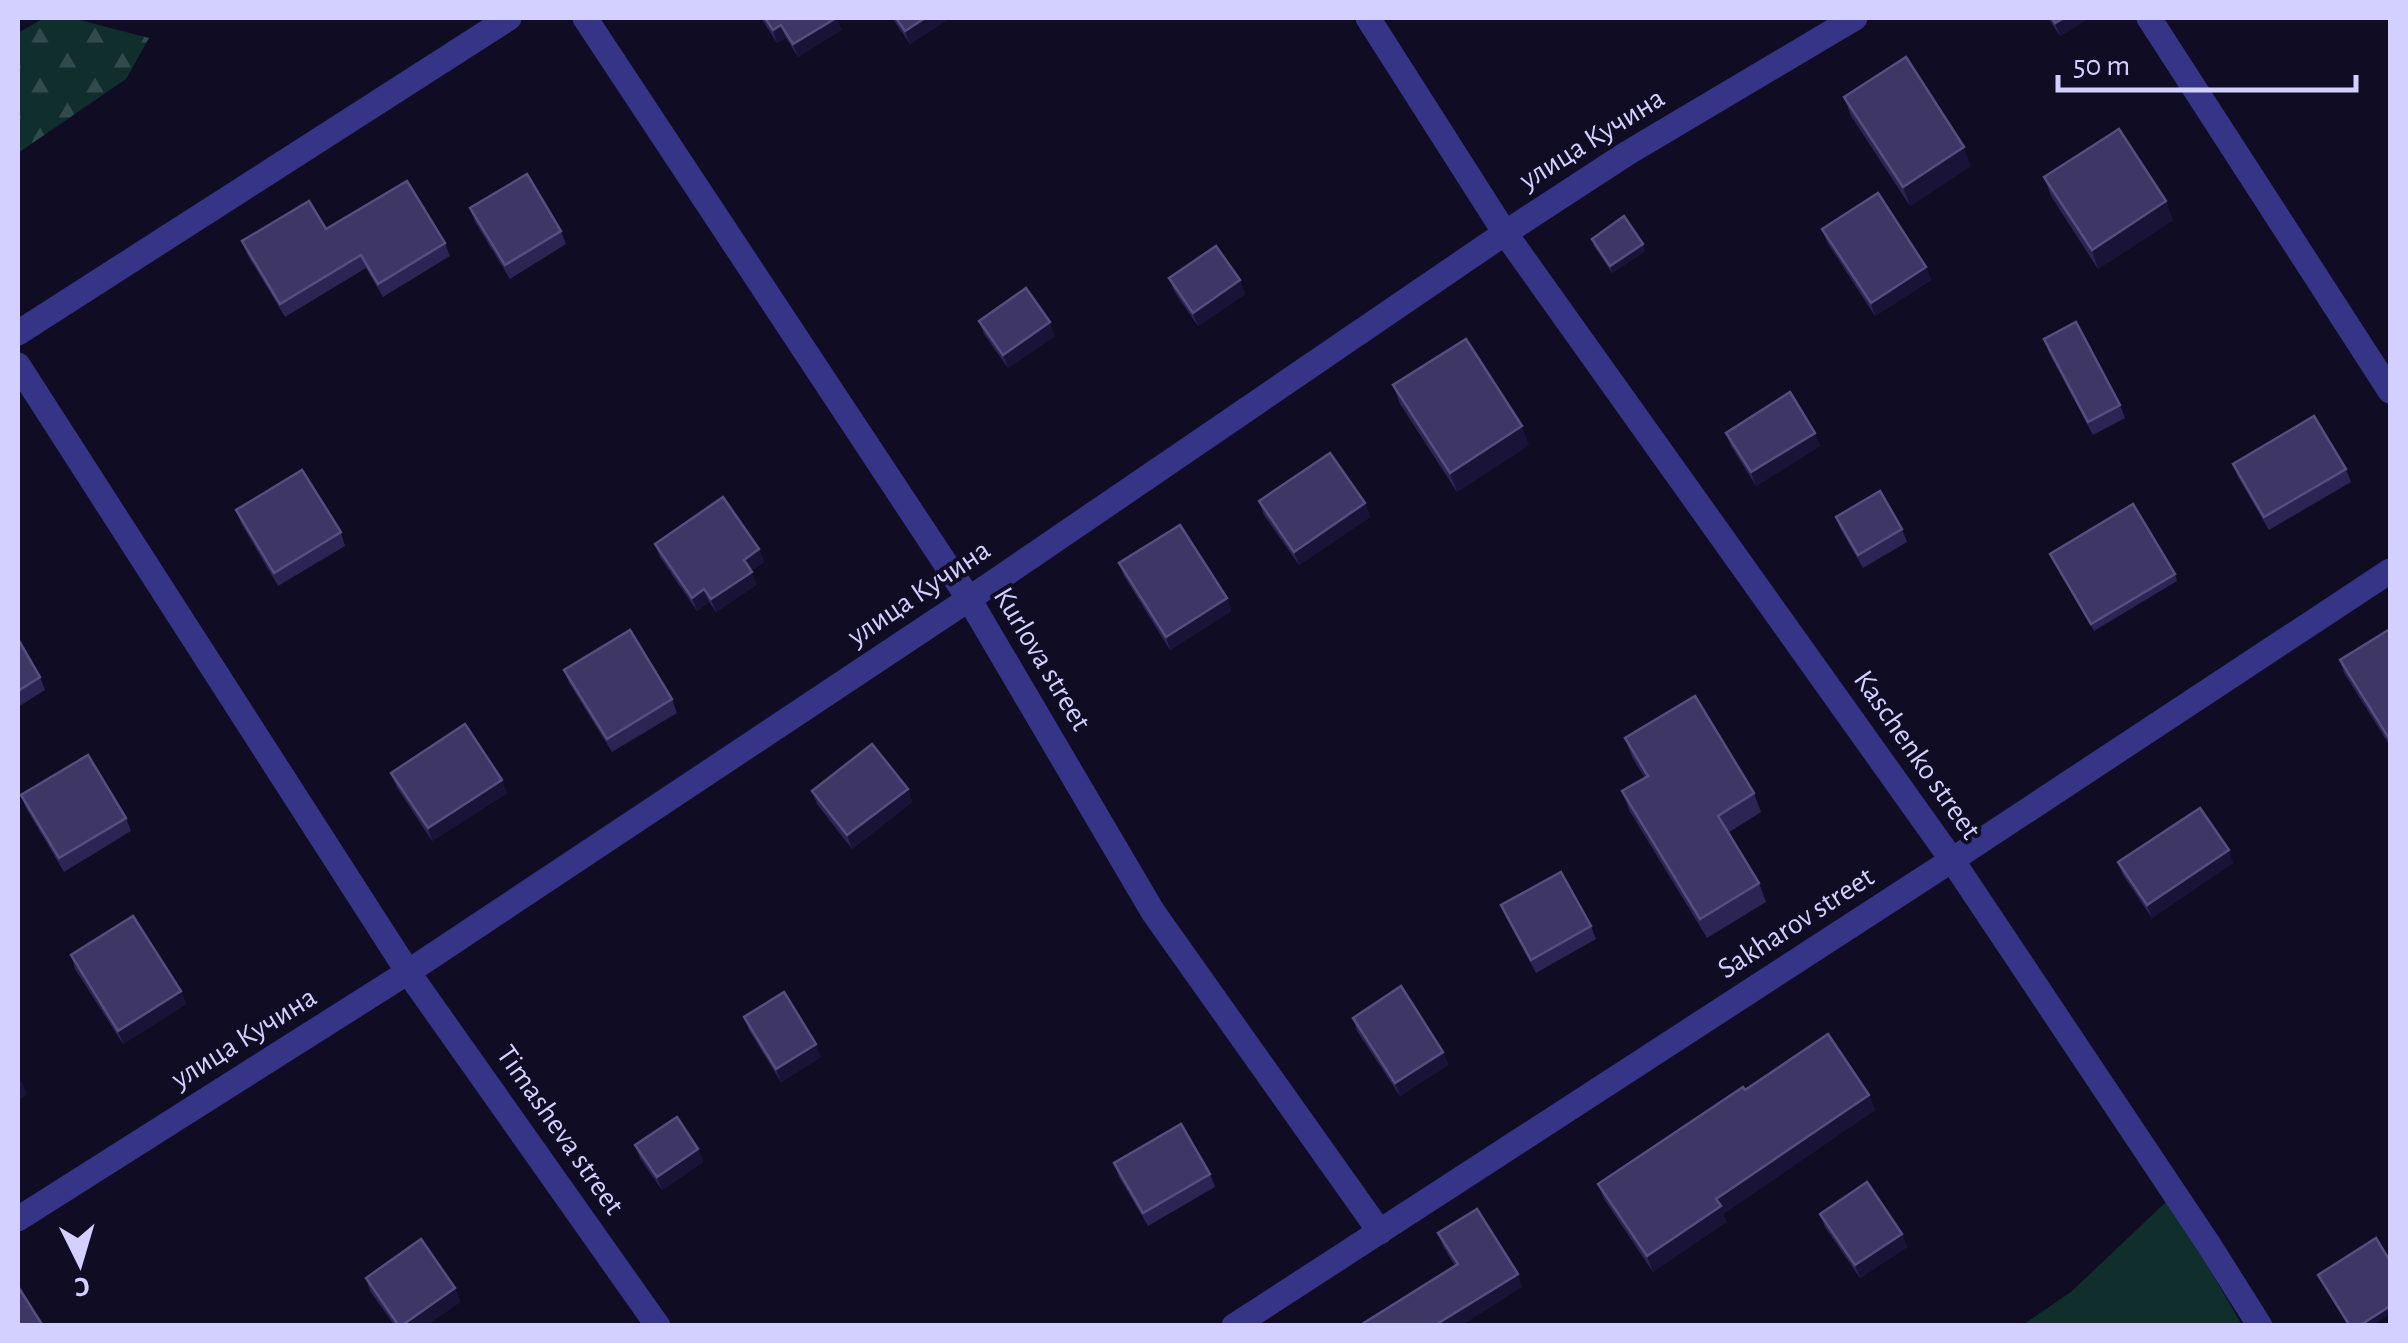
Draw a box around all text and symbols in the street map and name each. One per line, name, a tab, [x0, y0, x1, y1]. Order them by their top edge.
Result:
scale bar	[2058, 30, 2356, 92]
text: 50 m	[2073, 51, 2130, 81]
street label: улица Кучина	[1513, 83, 1670, 196]
street label: улица Кучина	[841, 534, 996, 652]
street label: Kurlova street	[988, 582, 1097, 736]
street label: Kaschenko street	[1848, 665, 1986, 845]
street label: Sakharov street	[1713, 861, 1880, 984]
street label: улица Кучина	[165, 982, 322, 1095]
street label: Timasheva street	[491, 1040, 630, 1220]
north arrow	[30, 1213, 130, 1313]
text: С	[73, 1271, 91, 1301]

